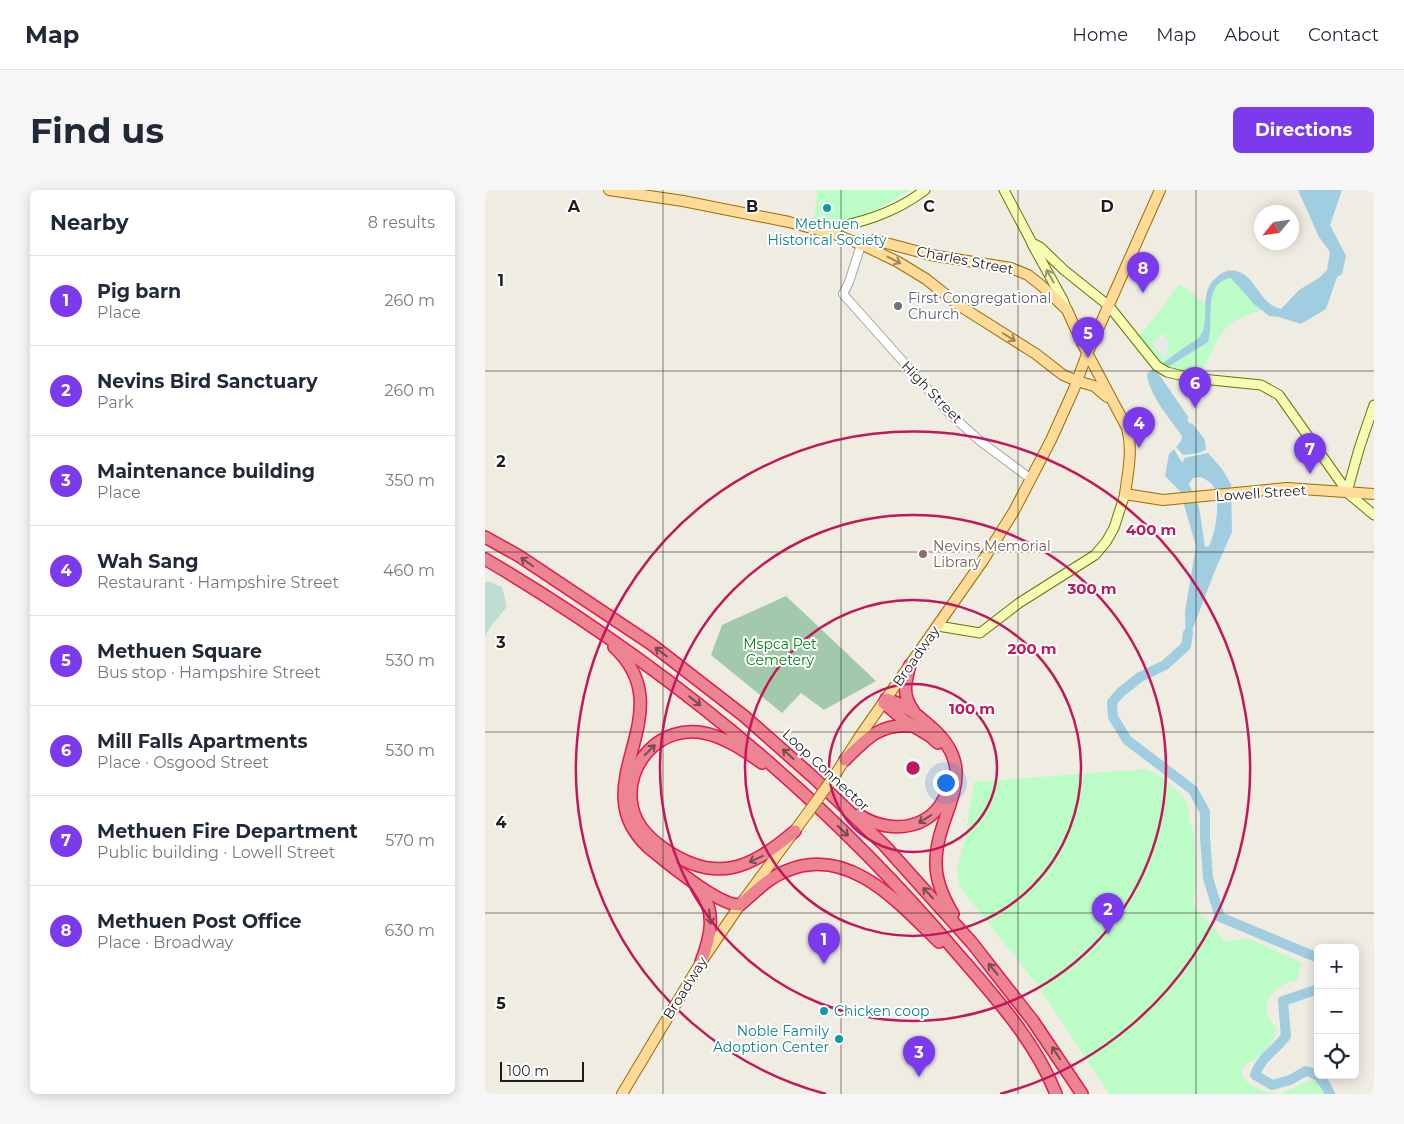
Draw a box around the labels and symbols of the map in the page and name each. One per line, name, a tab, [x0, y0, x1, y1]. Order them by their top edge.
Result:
text: A	[567, 197, 581, 216]
text: B	[746, 197, 758, 216]
text: C	[923, 197, 935, 216]
text: D	[1100, 197, 1114, 216]
marker: Methuen Historical Society	[821, 202, 833, 214]
north arrow	[1254, 205, 1299, 250]
place label: Methuen Historical Society	[767, 215, 887, 249]
street label: Charles Street	[915, 242, 1015, 278]
pin: 8	[1127, 252, 1159, 293]
one-way arrow	[886, 256, 901, 266]
one-way arrow	[1045, 269, 1055, 284]
text: 1	[498, 271, 504, 290]
place label: First Congregational Church	[908, 289, 1051, 323]
marker: First Congregational Church	[892, 300, 904, 312]
pin: 5	[1072, 317, 1104, 358]
one-way arrow	[1002, 332, 1016, 342]
street label: High Street	[898, 357, 967, 427]
pin: 6	[1179, 367, 1211, 408]
pin: 4	[1123, 407, 1155, 448]
pin: 7	[1294, 433, 1326, 474]
text: 2	[496, 452, 506, 471]
street label: Lowell Street	[1215, 481, 1307, 505]
text: 400 m	[1126, 520, 1176, 539]
place label: Nevins Memorial Library	[933, 537, 1051, 571]
marker: Nevins Memorial Library	[917, 548, 929, 560]
one-way arrow	[520, 557, 534, 567]
text: 300 m	[1066, 579, 1117, 598]
street label: Broadway	[889, 622, 944, 690]
text: 3	[495, 633, 506, 652]
park label: Mspca Pet Cemetery	[743, 635, 817, 669]
text: 200 m	[1007, 639, 1057, 658]
one-way arrow	[655, 647, 668, 658]
one-way arrow	[688, 695, 701, 706]
text: 100 m	[949, 699, 995, 718]
street label: Loop Connector	[779, 725, 874, 815]
one-way arrow	[644, 744, 656, 756]
one-way arrow	[781, 748, 794, 760]
centre of rings	[904, 759, 922, 777]
your location	[933, 770, 959, 796]
text: 4	[495, 813, 507, 832]
one-way arrow	[918, 814, 932, 824]
one-way arrow	[837, 825, 849, 838]
one-way arrow	[749, 855, 764, 865]
one-way arrow	[922, 887, 934, 900]
pin: 2	[1092, 893, 1124, 934]
one-way arrow	[705, 909, 715, 925]
pin: 1	[808, 923, 840, 964]
street label: Broadway	[659, 953, 711, 1022]
one-way arrow	[988, 962, 999, 975]
text: 5	[496, 994, 506, 1013]
place label: Chicken coop	[834, 1002, 929, 1020]
marker: Chicken coop	[818, 1005, 830, 1017]
place label: Noble Family Adoption Center	[713, 1022, 829, 1056]
marker: Noble Family Adoption Center	[833, 1033, 845, 1045]
pin: 3	[903, 1036, 935, 1077]
one-way arrow	[1051, 1046, 1061, 1060]
scale bar	[500, 1059, 584, 1082]

